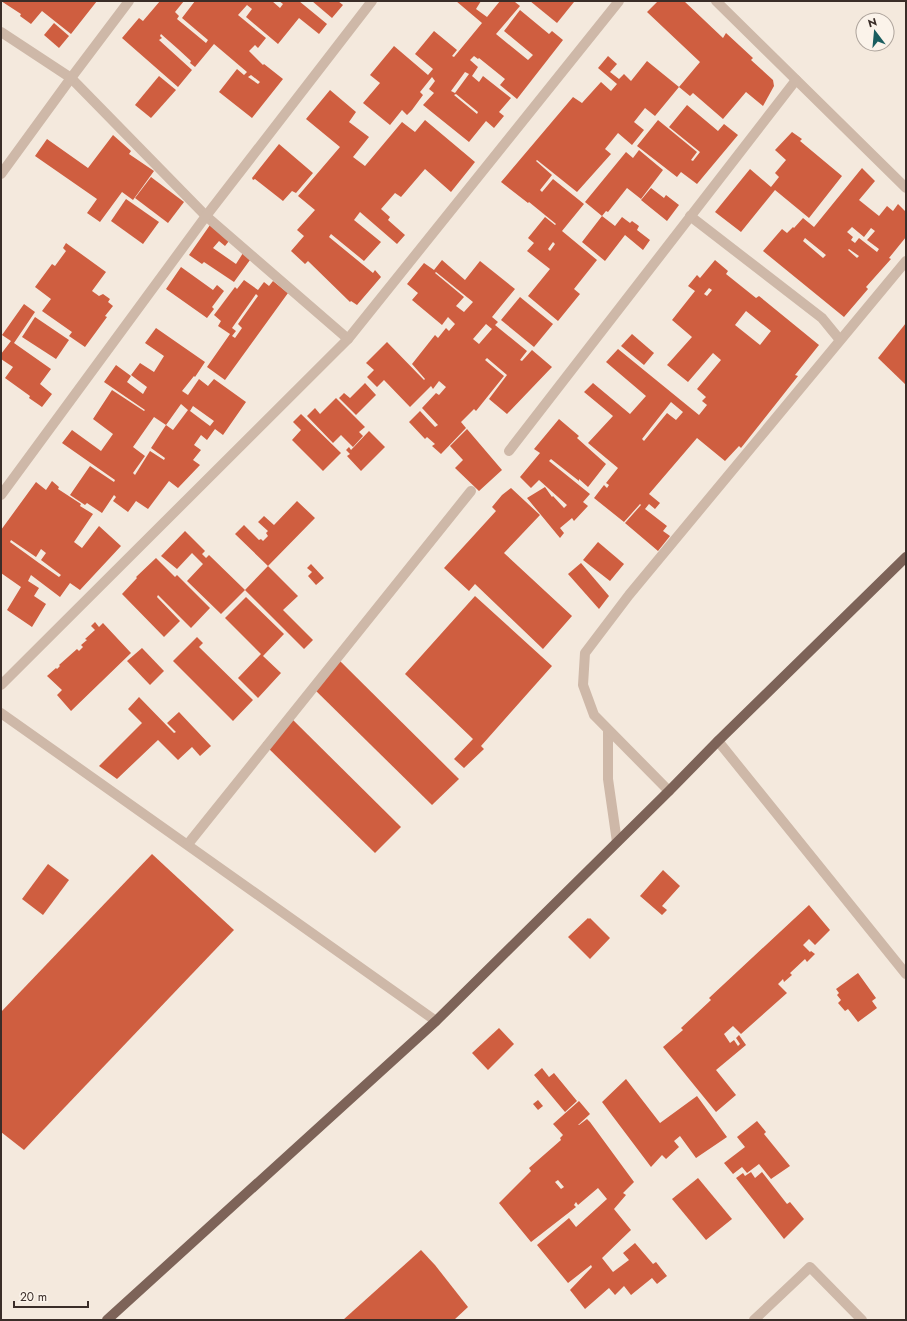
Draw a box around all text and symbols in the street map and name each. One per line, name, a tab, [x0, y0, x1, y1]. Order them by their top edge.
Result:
north arrow	[855, 12, 895, 52]
text: N	[866, 13, 879, 31]
scale bar	[14, 1283, 88, 1309]
text: 20 m	[20, 1288, 47, 1306]

